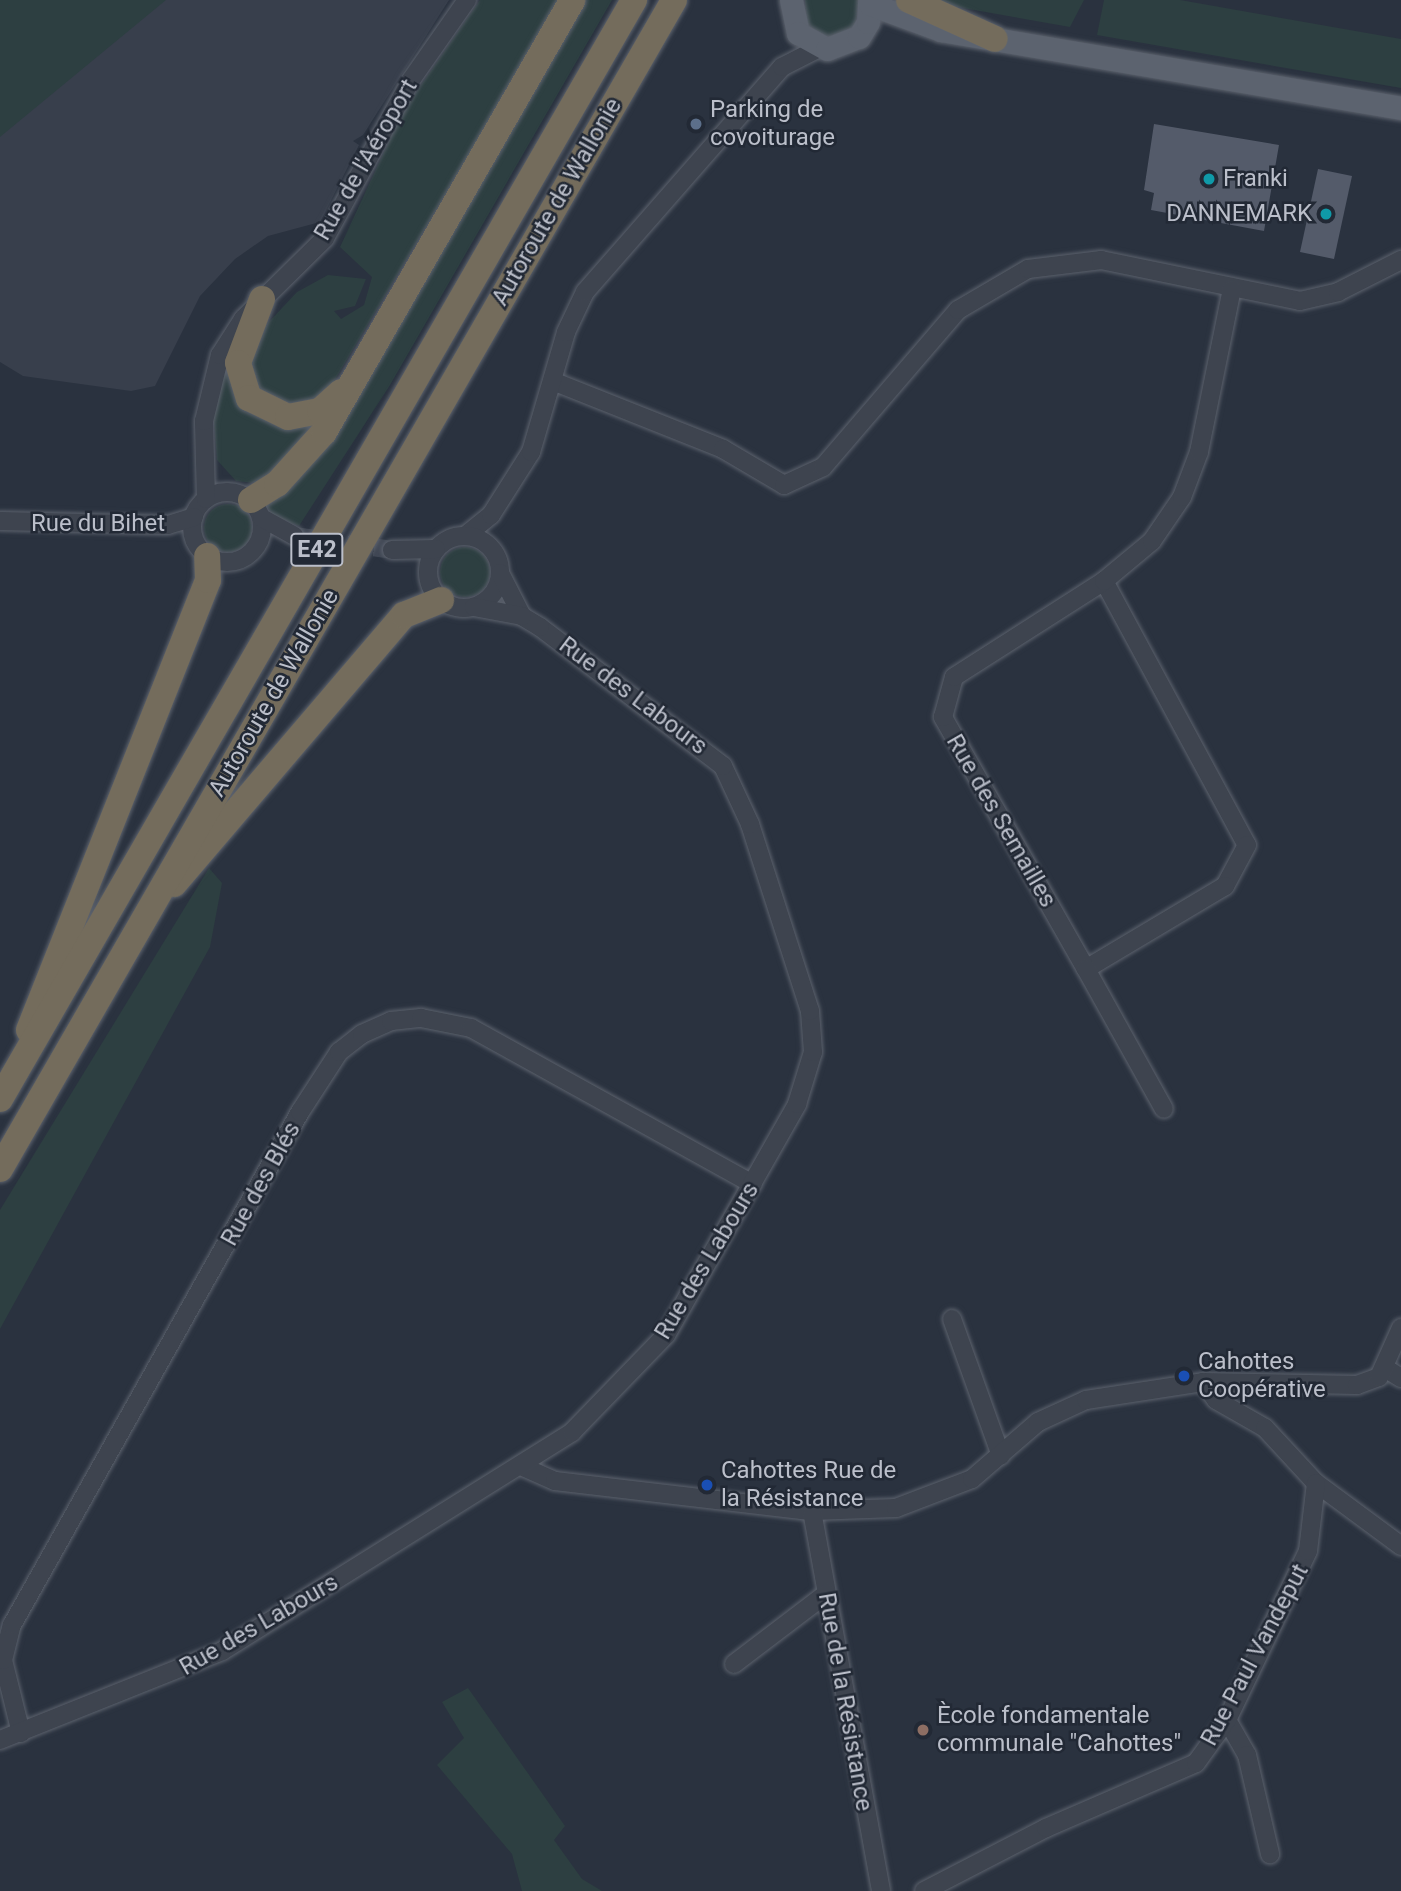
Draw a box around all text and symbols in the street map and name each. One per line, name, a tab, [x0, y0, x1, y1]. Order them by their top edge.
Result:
street label: Rue de l'Aéroport	[308, 74, 424, 246]
street label: Autoroute de Wallonie	[486, 93, 628, 311]
place label: Parking de covoiturage	[710, 96, 835, 152]
marker: Parking de covoiturage	[688, 116, 704, 132]
place label: Franki	[1223, 165, 1288, 193]
marker: Franki	[1201, 171, 1217, 187]
place label: DANNEMARK	[1166, 200, 1312, 228]
marker: DANNEMARK	[1318, 206, 1334, 222]
street label: Rue du Bihet	[31, 510, 165, 538]
road number: E42	[289, 530, 345, 570]
street label: Autoroute de Wallonie	[203, 584, 345, 802]
street label: Rue des Labours	[553, 631, 713, 761]
street label: Rue des Semailles	[940, 729, 1062, 913]
street label: Rue des Blés	[215, 1117, 307, 1251]
street label: Rue des Labours	[649, 1177, 765, 1345]
place label: Cahottes Coopérative	[1198, 1348, 1326, 1404]
marker: Cahottes Coopérative	[1176, 1368, 1192, 1384]
place label: Cahottes Rue de la Résistance	[721, 1457, 896, 1513]
marker: Cahottes Rue de la Résistance	[699, 1477, 715, 1493]
street label: Rue Paul Vandeput	[1195, 1559, 1315, 1751]
street label: Rue des Labours	[175, 1568, 343, 1682]
street label: Rue de la Résistance	[812, 1591, 878, 1813]
place label: Ècole fondamentale communale "Cahottes"	[937, 1702, 1181, 1758]
marker: Ècole fondamentale communale "Cahottes"	[915, 1722, 931, 1738]

